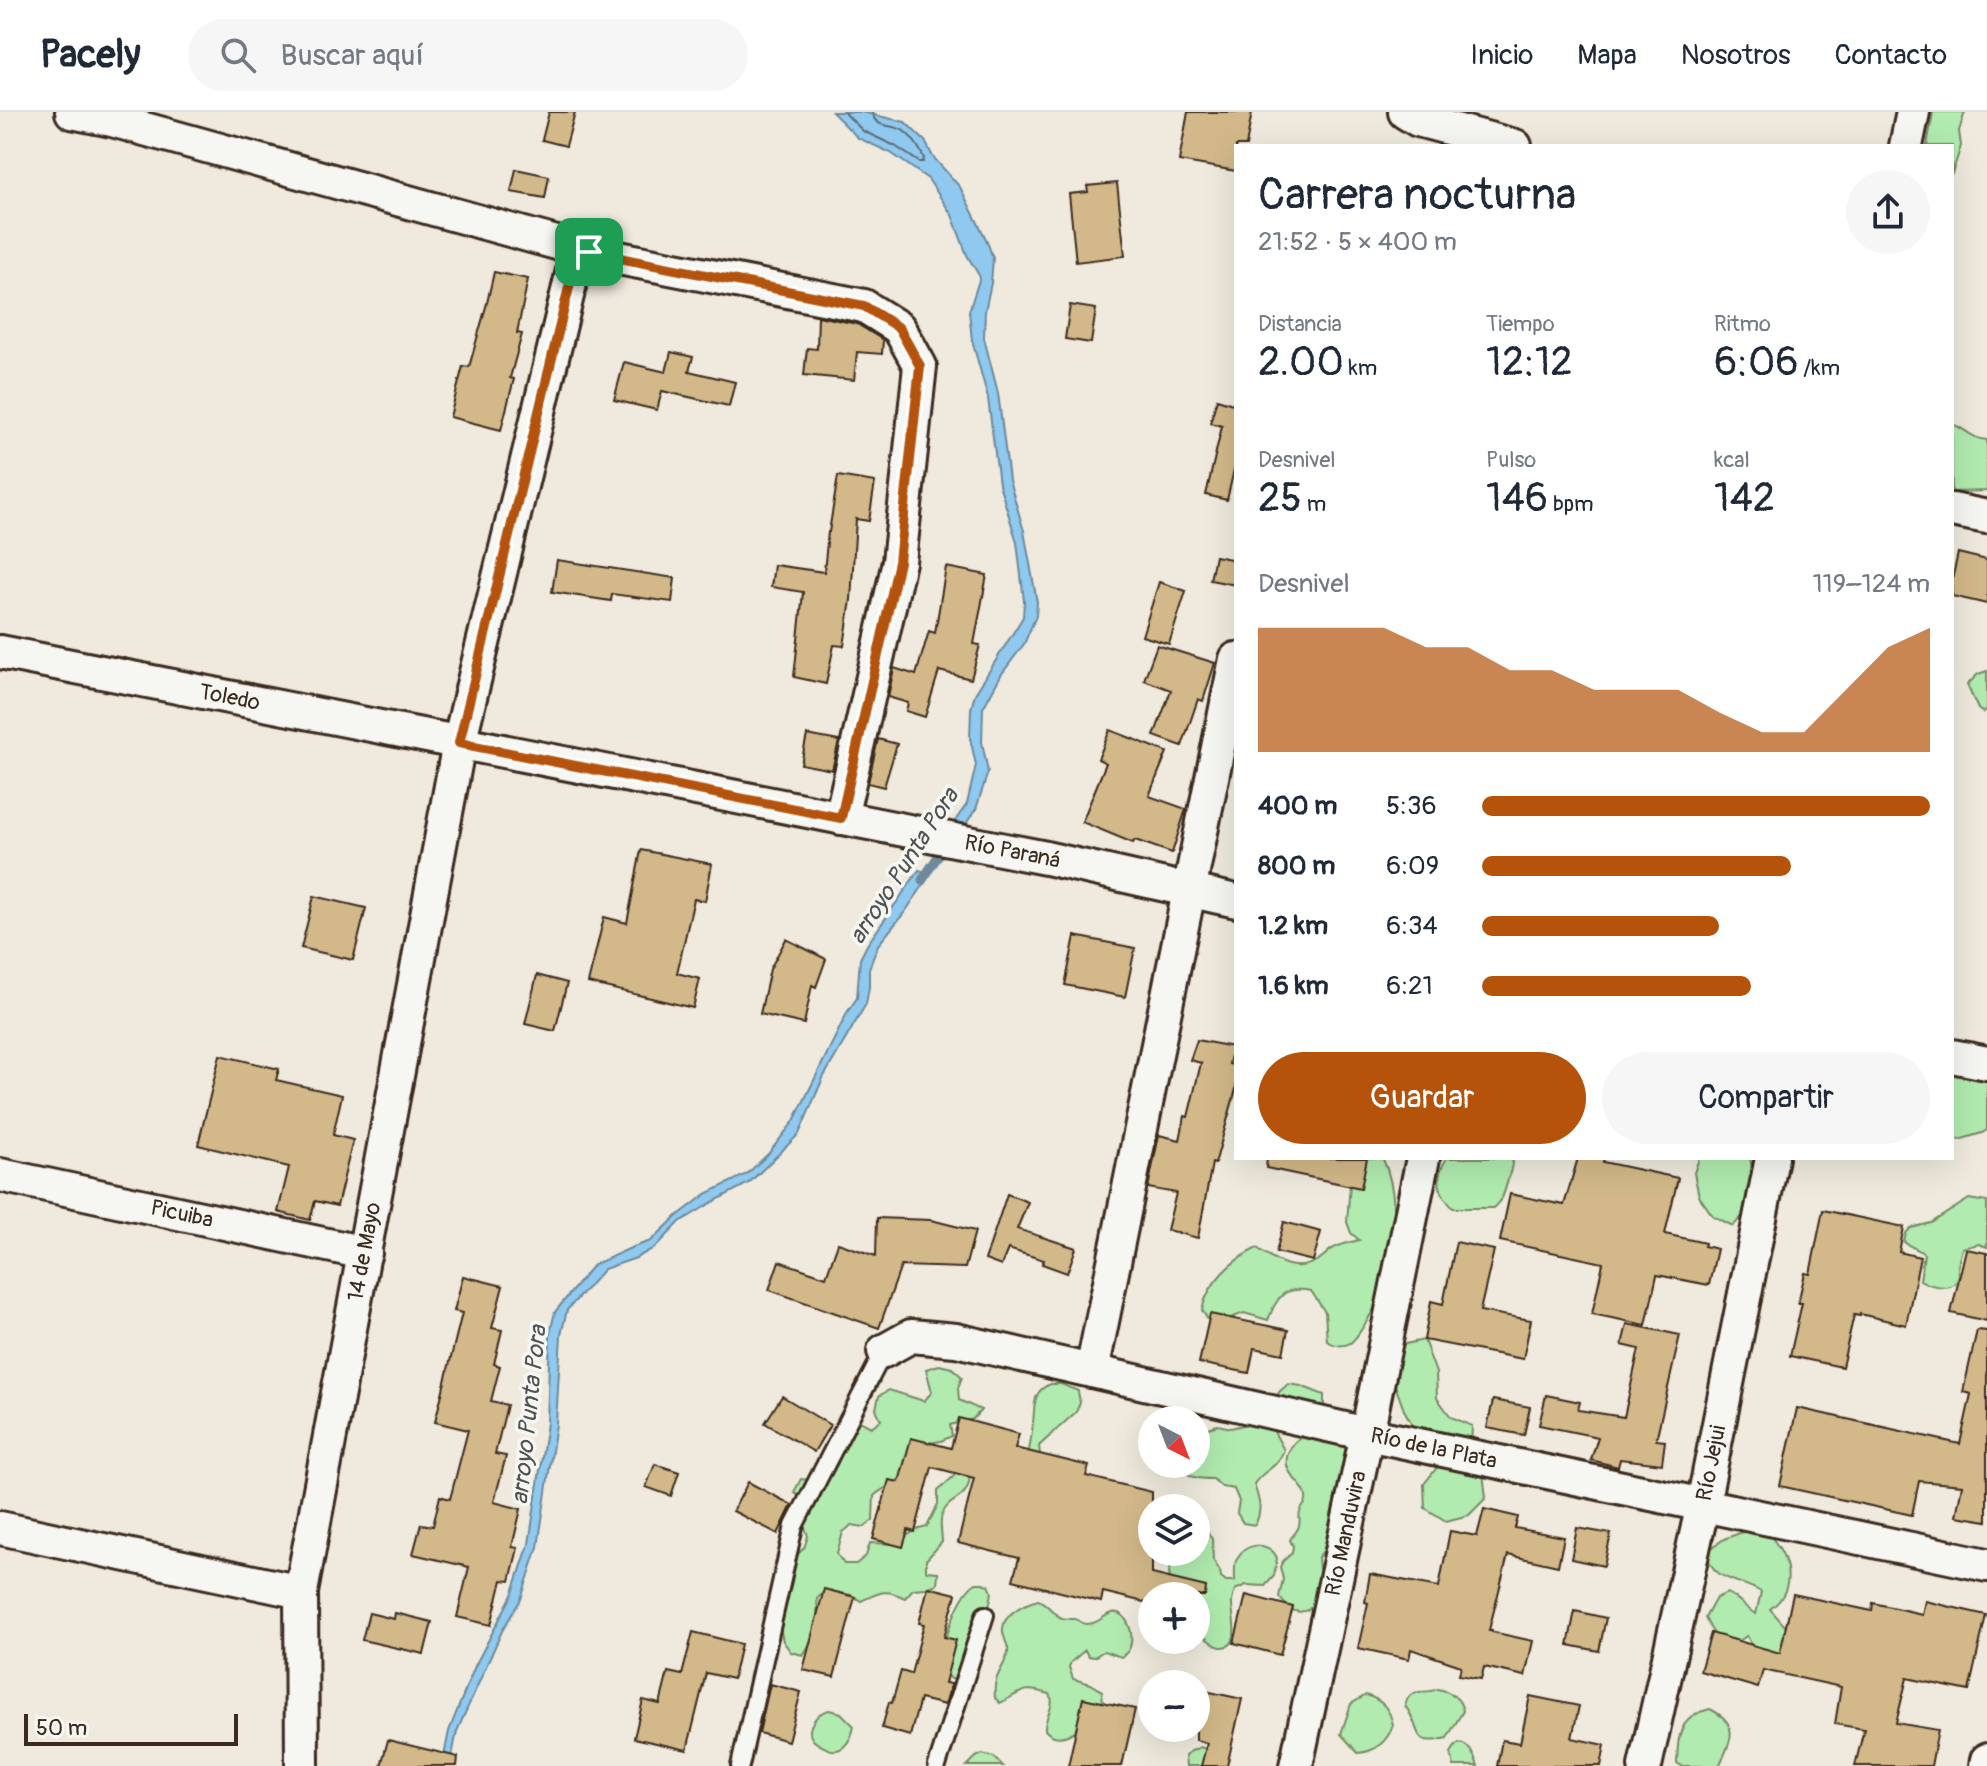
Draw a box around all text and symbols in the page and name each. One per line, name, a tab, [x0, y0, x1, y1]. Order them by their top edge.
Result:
search box	[188, 19, 748, 91]
text: Pacely	[40, 31, 140, 79]
icon: search	[216, 33, 260, 77]
text: Buscar aquí	[280, 37, 424, 74]
text: Inicio	[1470, 38, 1533, 73]
text: Mapa	[1577, 38, 1637, 73]
text: Nosotros	[1681, 38, 1791, 73]
text: Contacto	[1835, 38, 1947, 73]
text: Carrera nocturna	[1258, 168, 1576, 223]
button: share	[1846, 170, 1930, 254]
pin	[555, 218, 623, 286]
text: 21:52 · 5 × 400 m	[1258, 226, 1457, 258]
icon: arrive	[567, 230, 611, 274]
text: Distancia	[1258, 310, 1342, 338]
text: Tiempo	[1486, 310, 1555, 338]
text: Ritmo	[1714, 310, 1771, 338]
text: 2.00	[1258, 338, 1344, 387]
text: 12:12	[1486, 338, 1573, 387]
text: 6:06	[1714, 338, 1799, 387]
text: km	[1344, 354, 1377, 382]
text: /km	[1799, 354, 1840, 382]
text: Desnivel	[1258, 446, 1335, 474]
text: Pulso	[1486, 446, 1536, 474]
text: kcal	[1714, 446, 1750, 474]
text: 25	[1258, 474, 1302, 523]
text: 146	[1486, 474, 1548, 523]
text: 142	[1714, 474, 1775, 523]
text: m	[1302, 490, 1326, 518]
text: bpm	[1548, 490, 1594, 518]
text: Desnivel	[1258, 568, 1350, 600]
text: 119–124 m	[1812, 568, 1930, 600]
street label: Toledo	[197, 678, 263, 717]
water label: arroyo Punta Pora	[843, 781, 966, 949]
text: 400 m	[1258, 790, 1337, 822]
text: 5:36	[1386, 790, 1437, 822]
street label: Río Paraná	[962, 828, 1063, 875]
text: 800 m	[1258, 850, 1335, 882]
text: 6:09	[1386, 850, 1439, 882]
text: 1.2 km	[1258, 910, 1328, 942]
text: 6:34	[1386, 910, 1438, 942]
text: 1.6 km	[1258, 970, 1329, 1002]
text: 6:21	[1386, 970, 1433, 1002]
button: Guardar	[1258, 1052, 1586, 1144]
button: Compartir	[1602, 1052, 1930, 1144]
street label: Picuiba	[148, 1194, 216, 1234]
street label: 14 de Mayo	[341, 1200, 387, 1304]
water label: arroyo Punta Pora	[505, 1322, 553, 1506]
north arrow	[1138, 1406, 1210, 1478]
map controls	[1138, 1406, 1210, 1742]
street label: Río de la Plata	[1368, 1421, 1500, 1475]
street label: Río Jejui	[1690, 1423, 1732, 1503]
street label: Río Manduvira	[1319, 1468, 1373, 1598]
button: layers	[1138, 1494, 1210, 1566]
button: +	[1138, 1582, 1210, 1654]
button: −	[1138, 1670, 1210, 1742]
scale bar	[24, 1710, 238, 1746]
text: 50 m	[36, 1714, 87, 1742]

